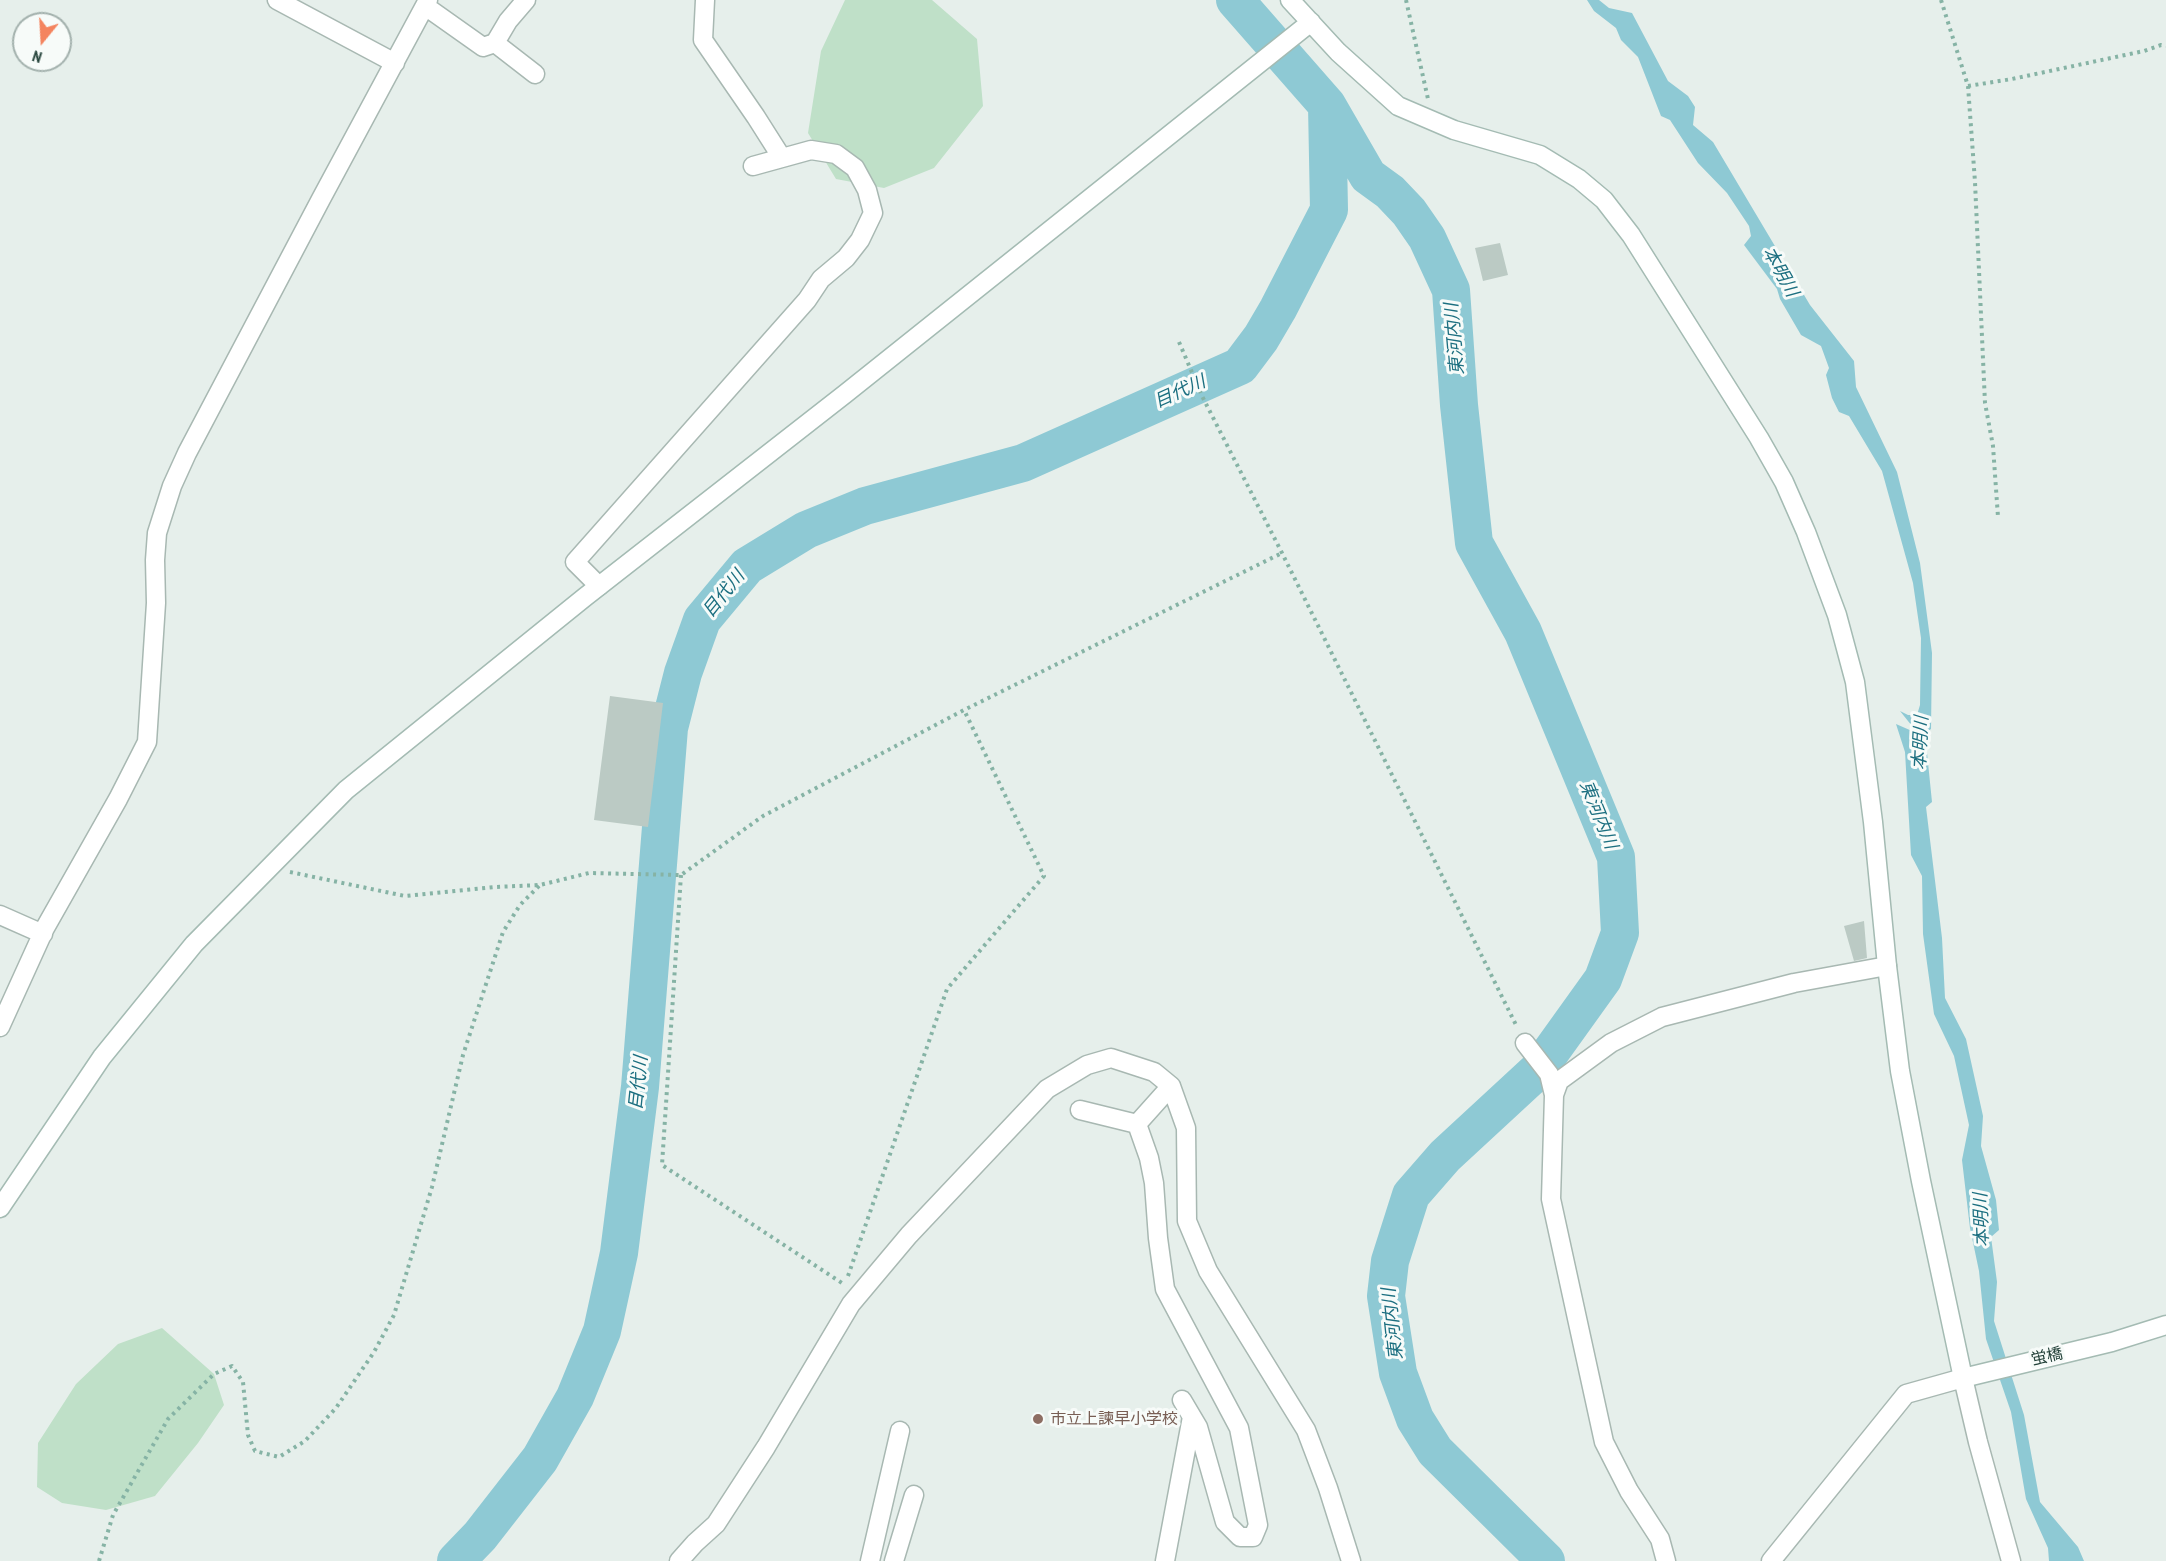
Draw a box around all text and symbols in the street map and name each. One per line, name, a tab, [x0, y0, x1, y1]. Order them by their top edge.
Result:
north arrow	[12, 12, 72, 72]
text: N	[30, 46, 44, 68]
water label: 本明川	[1757, 243, 1803, 301]
water label: 東河内川	[1441, 302, 1469, 376]
water label: 目代川	[1151, 371, 1209, 413]
water label: 目代川	[699, 566, 749, 622]
water label: 本明川	[1909, 715, 1933, 771]
water label: 東河内川	[1575, 778, 1621, 852]
water label: 目代川	[625, 1055, 653, 1111]
water label: 本明川	[1970, 1193, 1994, 1247]
water label: 東河内川	[1378, 1287, 1408, 1361]
street label: 蛍橋	[2029, 1344, 2065, 1370]
place label: 市立上諫早小学校	[1050, 1409, 1178, 1429]
marker: 市立上諫早小学校	[1031, 1412, 1045, 1426]

